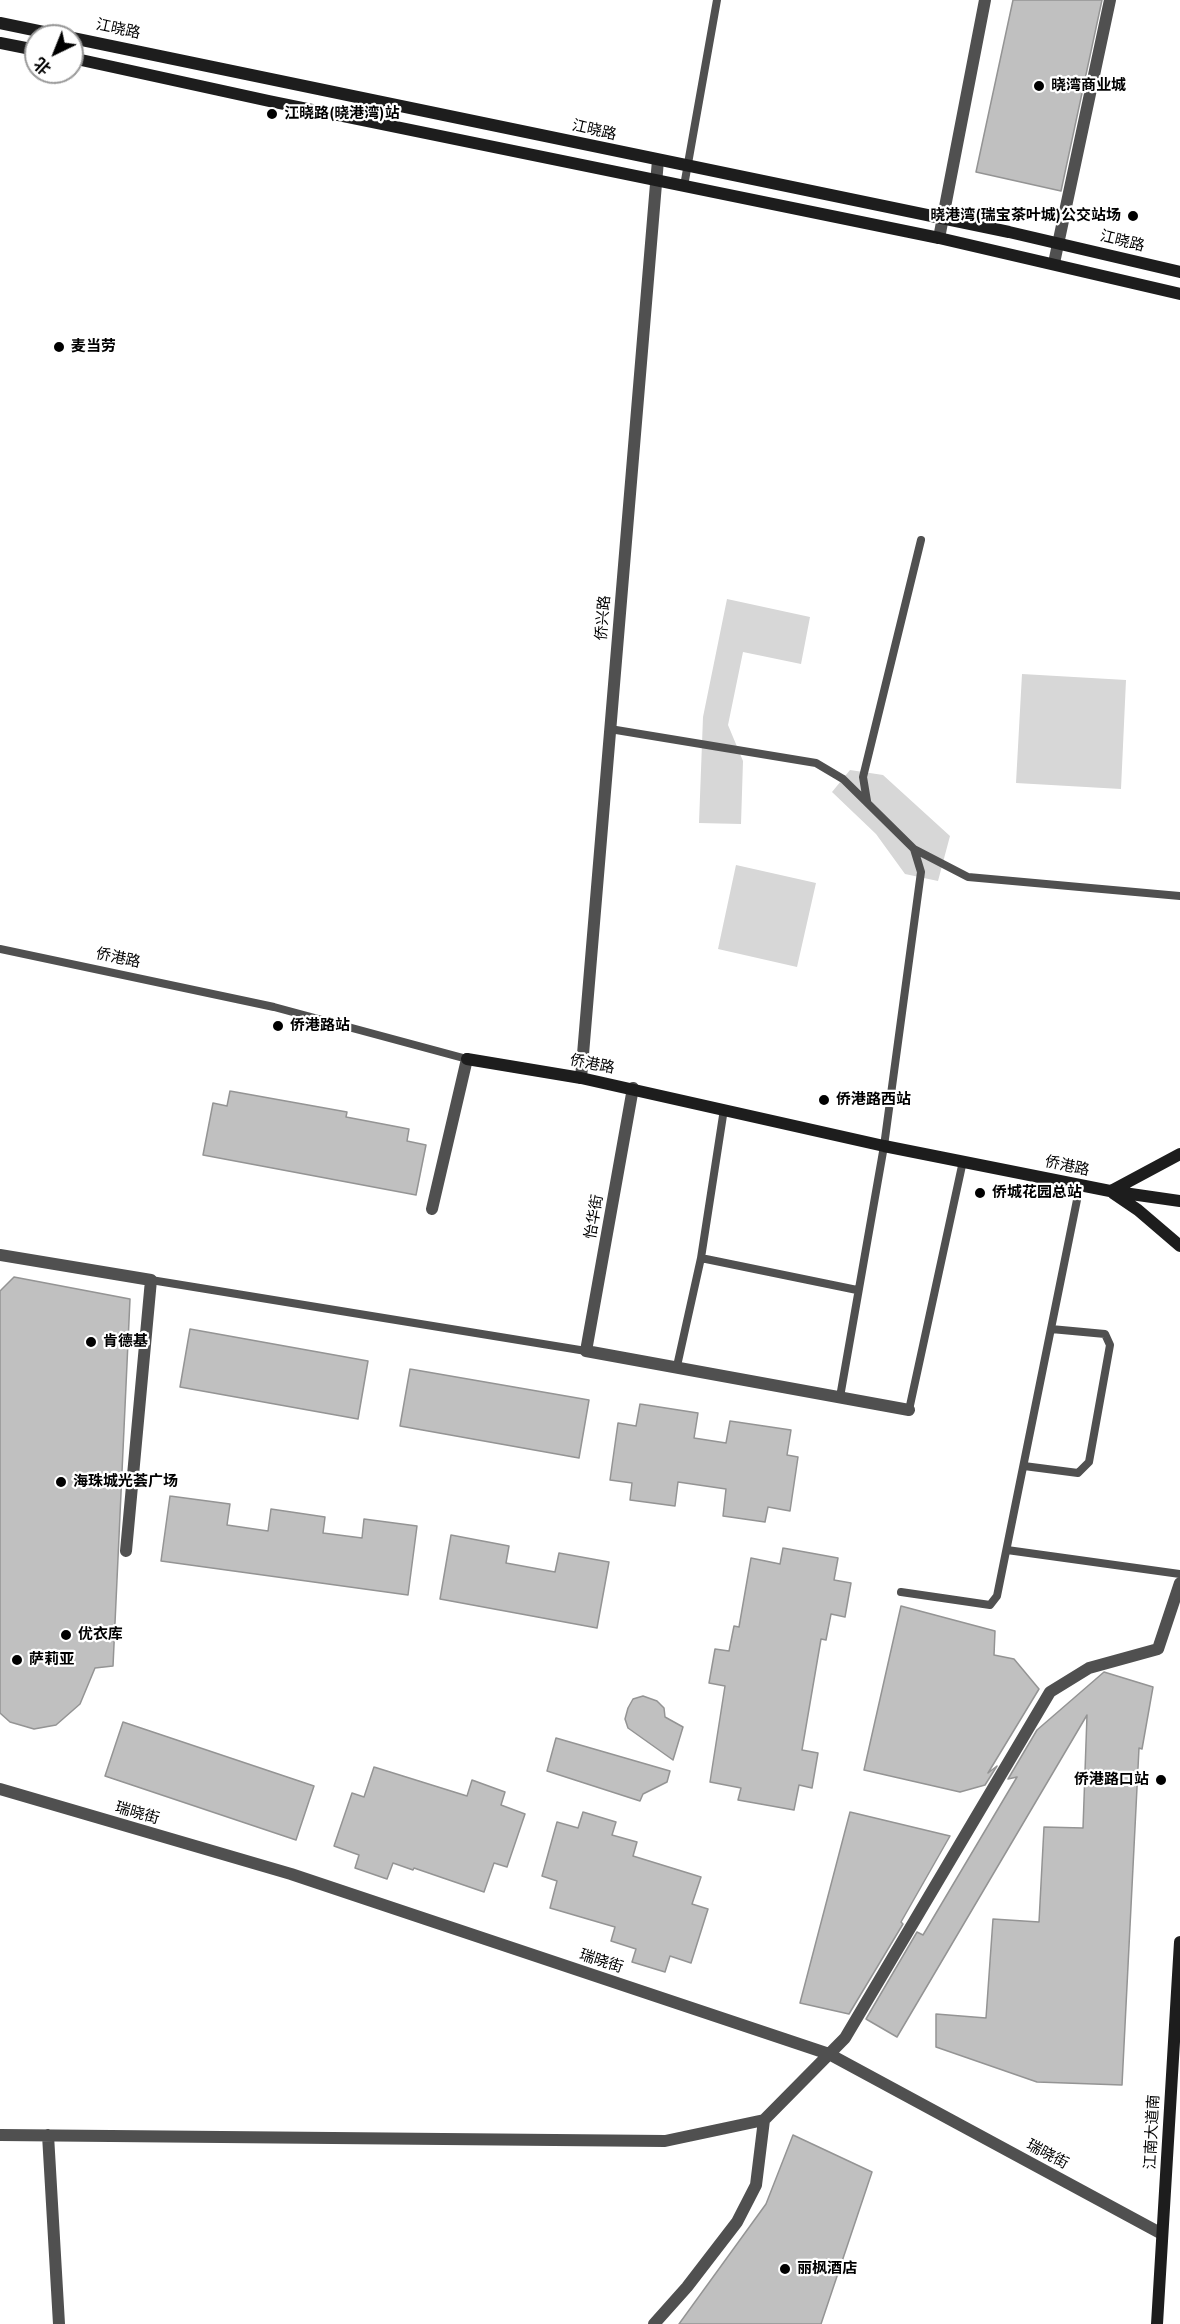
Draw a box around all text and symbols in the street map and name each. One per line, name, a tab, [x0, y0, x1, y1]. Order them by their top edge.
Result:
street label: 江晓路	[94, 17, 142, 43]
north arrow	[24, 24, 84, 84]
text: 北	[30, 52, 56, 79]
place label: 晓湾商业城	[1051, 77, 1126, 95]
marker: 晓湾商业城	[1032, 79, 1046, 93]
place label: 江晓路(晓港湾)站	[284, 105, 400, 123]
marker: 江晓路(晓港湾)站	[265, 107, 279, 121]
street label: 江晓路	[570, 117, 618, 145]
place label: 晓港湾(瑞宝茶叶城)公交站场	[930, 207, 1121, 225]
marker: 晓港湾(瑞宝茶叶城)公交站场	[1126, 209, 1140, 223]
street label: 江晓路	[1098, 228, 1146, 256]
place label: 麦当劳	[71, 338, 116, 356]
marker: 麦当劳	[52, 340, 66, 354]
street label: 侨兴路	[593, 595, 615, 641]
street label: 侨港路	[94, 946, 142, 972]
place label: 侨港路站	[290, 1017, 350, 1035]
marker: 侨港路站	[271, 1019, 285, 1033]
street label: 侨港路	[568, 1052, 616, 1078]
place label: 侨港路西站	[836, 1091, 911, 1109]
marker: 侨港路西站	[817, 1093, 831, 1107]
street label: 侨港路	[1043, 1154, 1091, 1180]
place label: 侨城花园总站	[992, 1184, 1082, 1202]
marker: 侨城花园总站	[973, 1186, 987, 1200]
street label: 怡华街	[582, 1193, 608, 1241]
place label: 肯德基	[103, 1333, 148, 1351]
marker: 肯德基	[84, 1335, 98, 1349]
place label: 海珠城光荟广场	[73, 1473, 178, 1491]
marker: 海珠城光荟广场	[54, 1475, 68, 1489]
place label: 优衣库	[78, 1626, 123, 1644]
marker: 优衣库	[59, 1628, 73, 1642]
place label: 萨莉亚	[29, 1651, 74, 1669]
marker: 萨莉亚	[10, 1653, 24, 1667]
place label: 侨港路口站	[1074, 1771, 1149, 1789]
marker: 侨港路口站	[1154, 1773, 1168, 1787]
street label: 瑞晓街	[113, 1799, 161, 1829]
street label: 瑞晓街	[577, 1946, 625, 1978]
street label: 江南大道南	[1142, 2094, 1164, 2170]
street label: 瑞晓街	[1023, 2136, 1071, 2174]
place label: 丽枫酒店	[797, 2260, 857, 2278]
marker: 丽枫酒店	[778, 2262, 792, 2276]

